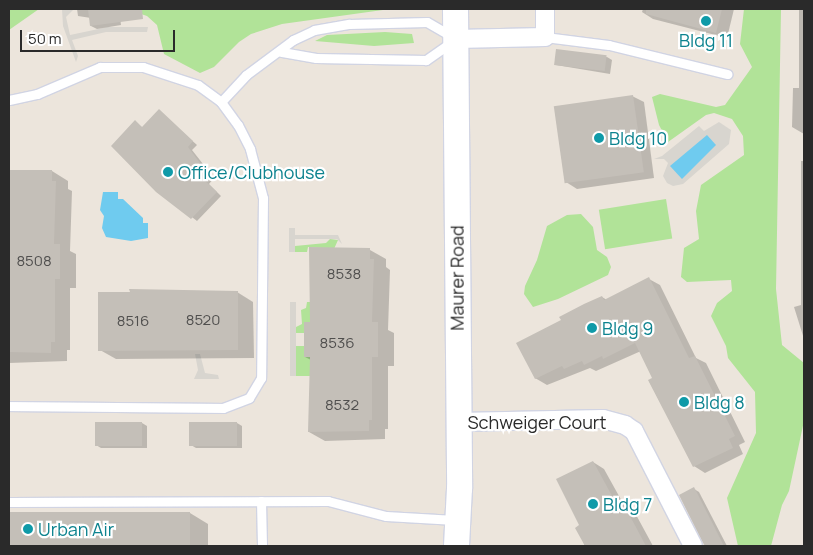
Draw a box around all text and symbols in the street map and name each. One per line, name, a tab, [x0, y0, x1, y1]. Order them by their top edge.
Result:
marker: Bldg 11	[700, 15, 712, 27]
scale bar	[22, 20, 178, 52]
text: 50 m	[28, 28, 62, 49]
place label: Bldg 11	[679, 29, 733, 51]
place label: Bldg 10	[609, 127, 667, 149]
marker: Bldg 10	[593, 132, 605, 144]
place label: Office/Clubhouse	[178, 161, 325, 183]
marker: Office/Clubhouse	[162, 166, 174, 178]
street label: Maurer Road	[446, 225, 468, 331]
house number: 8508	[16, 252, 52, 270]
house number: 8538	[327, 265, 361, 283]
house number: 8520	[186, 311, 220, 329]
house number: 8516	[117, 312, 149, 330]
place label: Bldg 9	[602, 317, 653, 339]
marker: Bldg 9	[586, 322, 598, 334]
house number: 8536	[320, 334, 354, 352]
place label: Bldg 8	[694, 391, 745, 413]
house number: 8532	[325, 396, 359, 414]
marker: Bldg 8	[678, 396, 690, 408]
street label: Schweiger Court	[467, 411, 607, 433]
place label: Bldg 7	[603, 493, 652, 515]
marker: Bldg 7	[587, 498, 599, 510]
place label: Urban Air	[38, 518, 114, 540]
marker: Urban Air	[22, 523, 34, 535]

